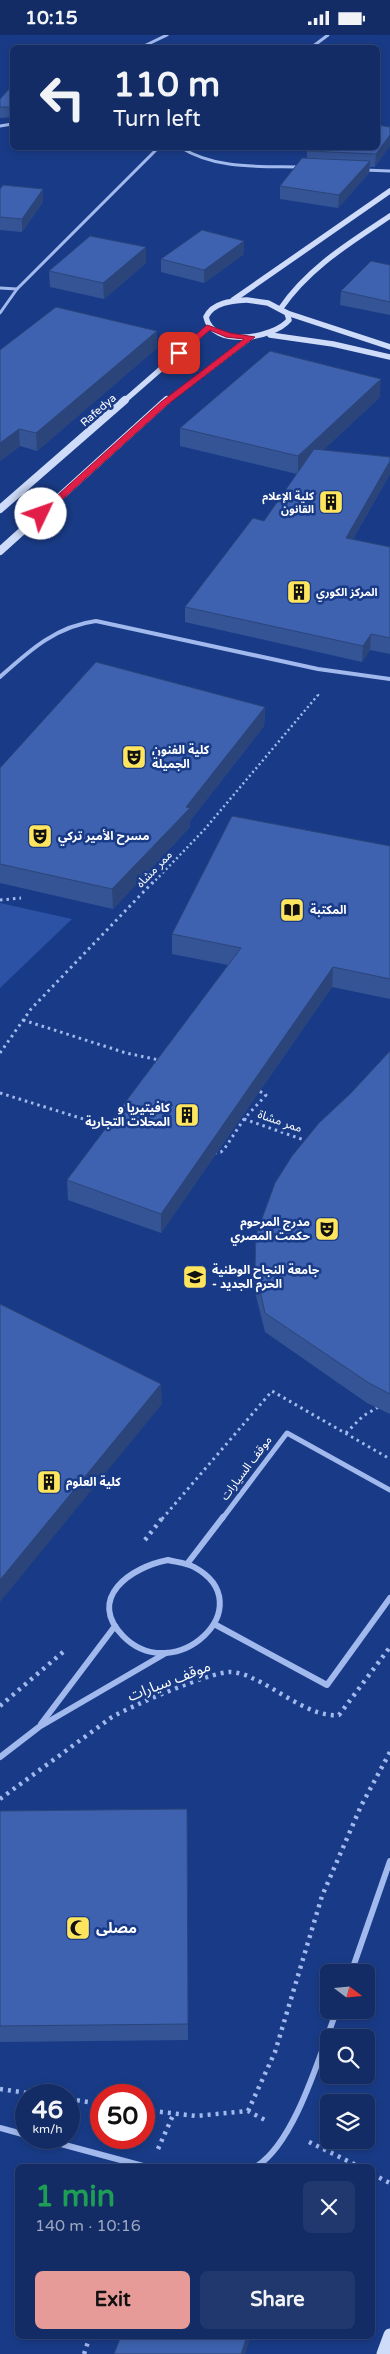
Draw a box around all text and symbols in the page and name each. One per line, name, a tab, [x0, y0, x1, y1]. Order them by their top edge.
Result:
text: 10:15	[25, 7, 78, 29]
text: 110 m	[113, 64, 220, 106]
icon: left	[30, 65, 95, 130]
text: Turn left	[113, 106, 201, 132]
pin	[158, 332, 200, 374]
icon: arrive	[165, 339, 193, 367]
street label: Rafedya	[78, 391, 119, 429]
position arrow	[14, 487, 66, 539]
building icon: كلية الإعلام القانون	[318, 489, 344, 515]
place label: كلية الإعلام القانون	[262, 490, 315, 516]
building icon: المركز الكوري	[286, 579, 312, 605]
place label: المركز الكوري	[316, 586, 378, 602]
place label: كلية الفنون الجميلة	[152, 743, 210, 771]
theatre icon: كلية الفنون الجميلة	[121, 744, 147, 770]
theatre icon: مسرح الأمير تركي	[27, 823, 53, 849]
place label: مسرح الأمير تركي	[58, 829, 150, 846]
street label: ممر مشاه	[133, 848, 175, 890]
library icon: المكتبة	[279, 897, 305, 923]
place label: المكتبة	[310, 903, 347, 917]
place label: كافيتيريا و المحلات التجارية	[85, 1101, 171, 1129]
building icon: كافيتيريا و المحلات التجارية	[174, 1102, 200, 1128]
street label: ممر مشاة	[256, 1107, 304, 1135]
place label: مدرج المرحوم حكمت المصري	[230, 1215, 310, 1246]
theatre icon: مدرج المرحوم حكمت المصري	[314, 1216, 340, 1242]
place label: جامعة النجاح الوطنية - الحرم الجديد	[212, 1263, 320, 1293]
school or university icon: جامعة النجاح الوطنية - الحرم الجديد	[182, 1264, 208, 1290]
street label: موقف السيارات	[217, 1433, 275, 1503]
building icon: كلية العلوم	[36, 1469, 62, 1495]
place label: كلية العلوم	[66, 1475, 121, 1491]
street label: موقف سيارات	[125, 1657, 213, 1705]
mosque icon: مصلى	[65, 1915, 91, 1941]
place label: مصلى	[96, 1919, 137, 1937]
north arrow	[320, 1964, 375, 2019]
map controls	[320, 1964, 375, 2149]
button: search	[320, 2029, 375, 2084]
speed limit sign: 50	[90, 2084, 155, 2149]
button: layers	[320, 2094, 375, 2149]
text: 46	[32, 2095, 63, 2125]
text: km/h	[32, 2122, 63, 2136]
text: 1 min	[35, 2178, 115, 2215]
button: close	[303, 2181, 355, 2233]
text: 140 m · 10:16	[35, 2216, 141, 2236]
button: Exit	[35, 2271, 190, 2329]
button: Share	[200, 2271, 355, 2329]

